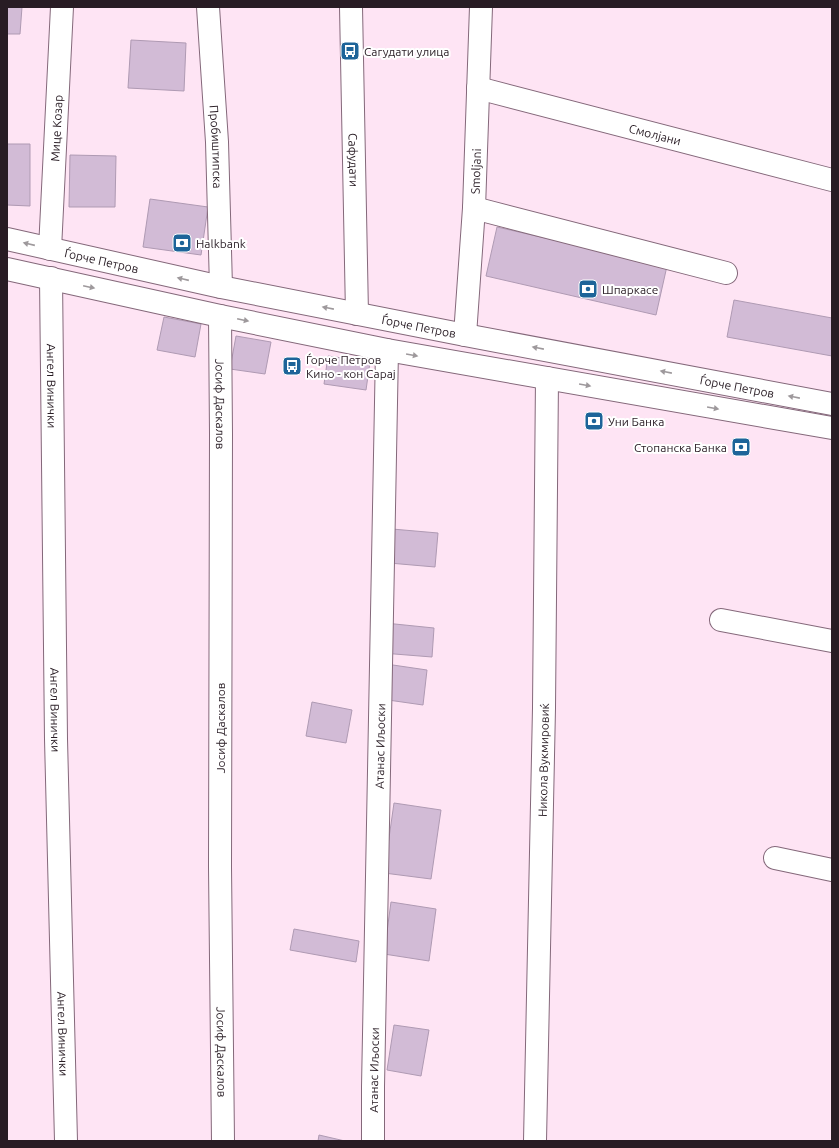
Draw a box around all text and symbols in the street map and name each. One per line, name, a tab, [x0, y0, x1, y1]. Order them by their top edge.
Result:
bus stop icon: Сагудати улица	[339, 40, 361, 62]
place label: Сагудати улица	[364, 45, 449, 58]
street label: Мице Козар	[48, 94, 64, 162]
street label: Пробиштипска	[208, 105, 225, 189]
street label: Смолјани	[628, 121, 683, 147]
street label: Сафудати	[347, 133, 361, 187]
street label: Smoljani	[468, 148, 483, 194]
bank icon: Halkbank	[171, 232, 193, 254]
place label: Halkbank	[196, 237, 246, 250]
one-way arrow	[23, 241, 35, 247]
street label: Ѓорче Петров	[63, 246, 140, 275]
one-way arrow	[177, 275, 190, 281]
bank icon: Шпаркасе	[577, 278, 599, 300]
place label: Шпаркасе	[602, 283, 658, 296]
one-way arrow	[83, 284, 95, 290]
one-way arrow	[322, 305, 334, 311]
street label: Ѓорче Петров	[381, 312, 457, 340]
one-way arrow	[237, 318, 249, 324]
street label: Ангел Винички	[45, 344, 59, 428]
one-way arrow	[532, 345, 544, 351]
one-way arrow	[406, 352, 418, 358]
place label: Ѓорче Петров Кино - кон Сарај	[306, 353, 396, 380]
bus stop icon: Ѓорче Петров Кино - кон Сарај	[281, 355, 303, 377]
street label: Јосиф Даскалов	[214, 359, 228, 449]
one-way arrow	[660, 369, 672, 375]
street label: Ѓорче Петров	[699, 373, 775, 400]
one-way arrow	[579, 382, 591, 388]
one-way arrow	[788, 393, 800, 399]
one-way arrow	[707, 405, 719, 411]
bank icon: Уни Банка	[583, 410, 605, 432]
place label: Уни Банка	[608, 415, 664, 428]
bank icon: Стопанска Банка	[730, 436, 752, 458]
place label: Стопанска Банка	[634, 441, 727, 454]
street label: Ангел Винички	[49, 668, 63, 752]
street label: Јосиф Даскалов	[214, 683, 227, 773]
street label: Aтанас Иљоски	[372, 703, 387, 789]
street label: Никола Вукмировиќ	[535, 703, 551, 817]
street label: Ангел Винички	[56, 991, 71, 1076]
street label: Јосиф Даскалов	[215, 1007, 229, 1097]
street label: Aтанас Иљоски	[367, 1027, 381, 1113]

